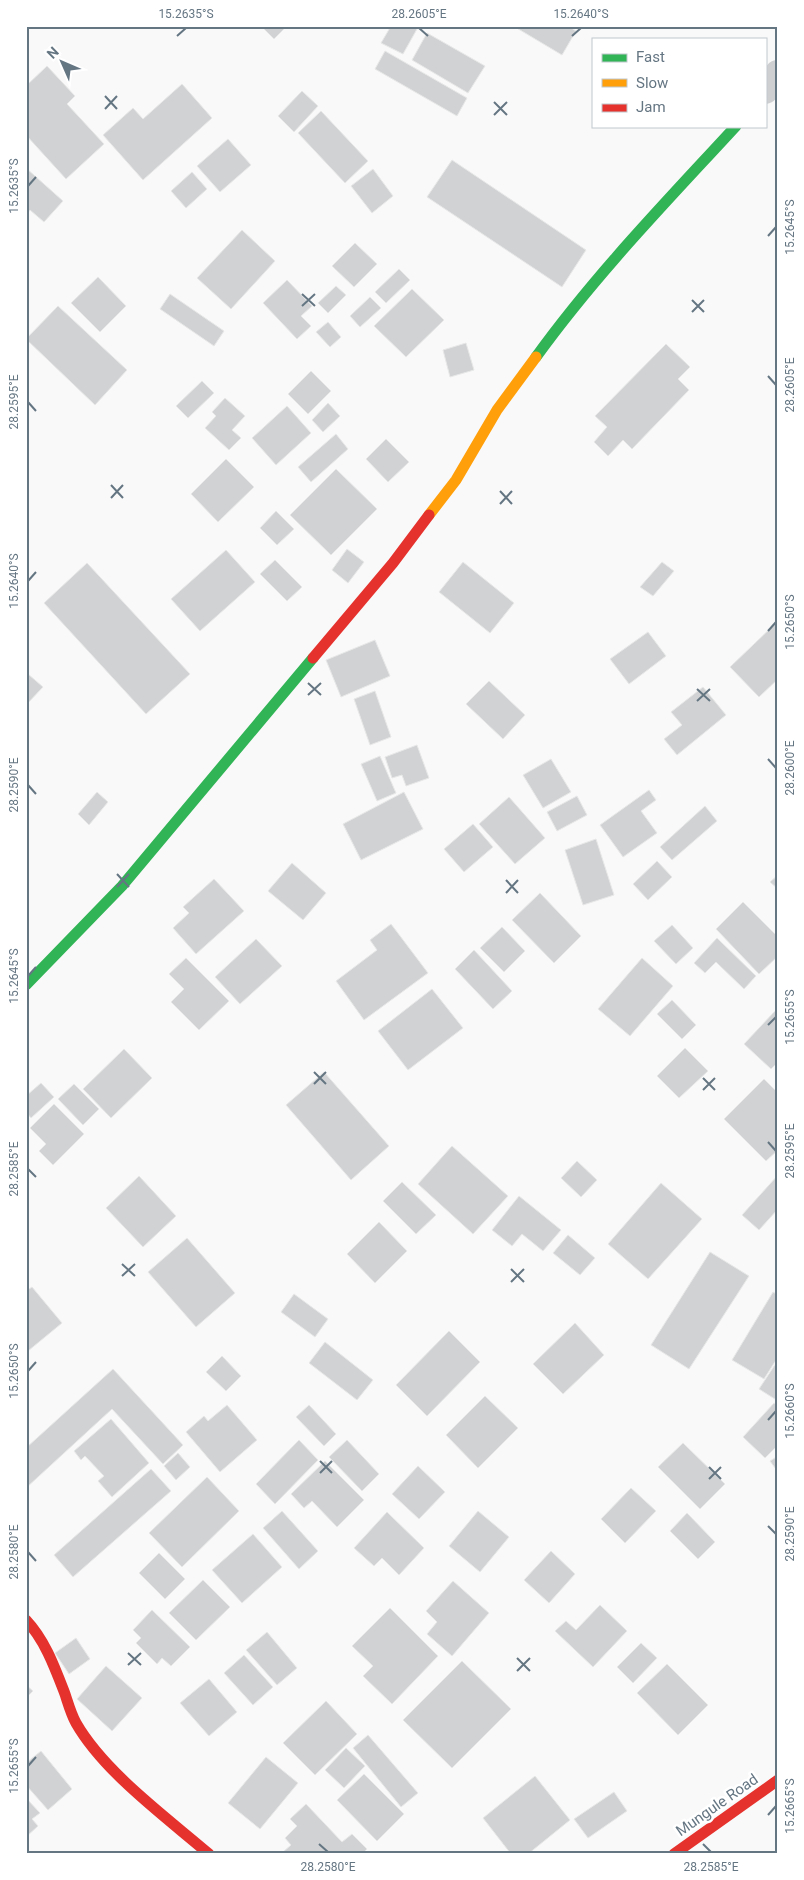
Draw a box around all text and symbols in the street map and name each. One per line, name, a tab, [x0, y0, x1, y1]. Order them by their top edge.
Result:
text: 15.2635°S	[158, 7, 214, 21]
text: 28.2605°E	[392, 7, 447, 21]
text: 15.2640°S	[553, 7, 609, 21]
north arrow	[38, 38, 88, 88]
legend	[592, 38, 766, 128]
text: N	[44, 44, 62, 62]
text: Fast	[636, 48, 665, 66]
text: Slow	[636, 74, 668, 92]
text: Jam	[636, 98, 666, 116]
text: 15.2635°S	[7, 158, 21, 214]
text: 15.2645°S	[783, 199, 797, 255]
text: 28.2605°E	[783, 357, 797, 412]
text: 28.2595°E	[7, 374, 21, 429]
text: 15.2640°S	[7, 553, 21, 609]
text: 15.2650°S	[783, 594, 797, 650]
text: 28.2600°E	[783, 740, 797, 795]
text: 28.2590°E	[7, 757, 21, 812]
text: 15.2645°S	[7, 948, 21, 1004]
text: 15.2655°S	[783, 989, 797, 1045]
text: 28.2595°E	[783, 1123, 797, 1178]
text: 28.2585°E	[7, 1141, 21, 1196]
text: 15.2650°S	[7, 1343, 21, 1399]
text: 15.2660°S	[783, 1383, 797, 1439]
text: 28.2590°E	[783, 1506, 797, 1561]
text: 28.2580°E	[7, 1524, 21, 1579]
text: 15.2655°S	[7, 1738, 21, 1794]
street label: Mungule Road	[672, 1770, 762, 1840]
text: 15.2665°S	[783, 1778, 797, 1834]
text: 28.2580°E	[301, 1860, 356, 1874]
text: 28.2585°E	[684, 1860, 739, 1874]

